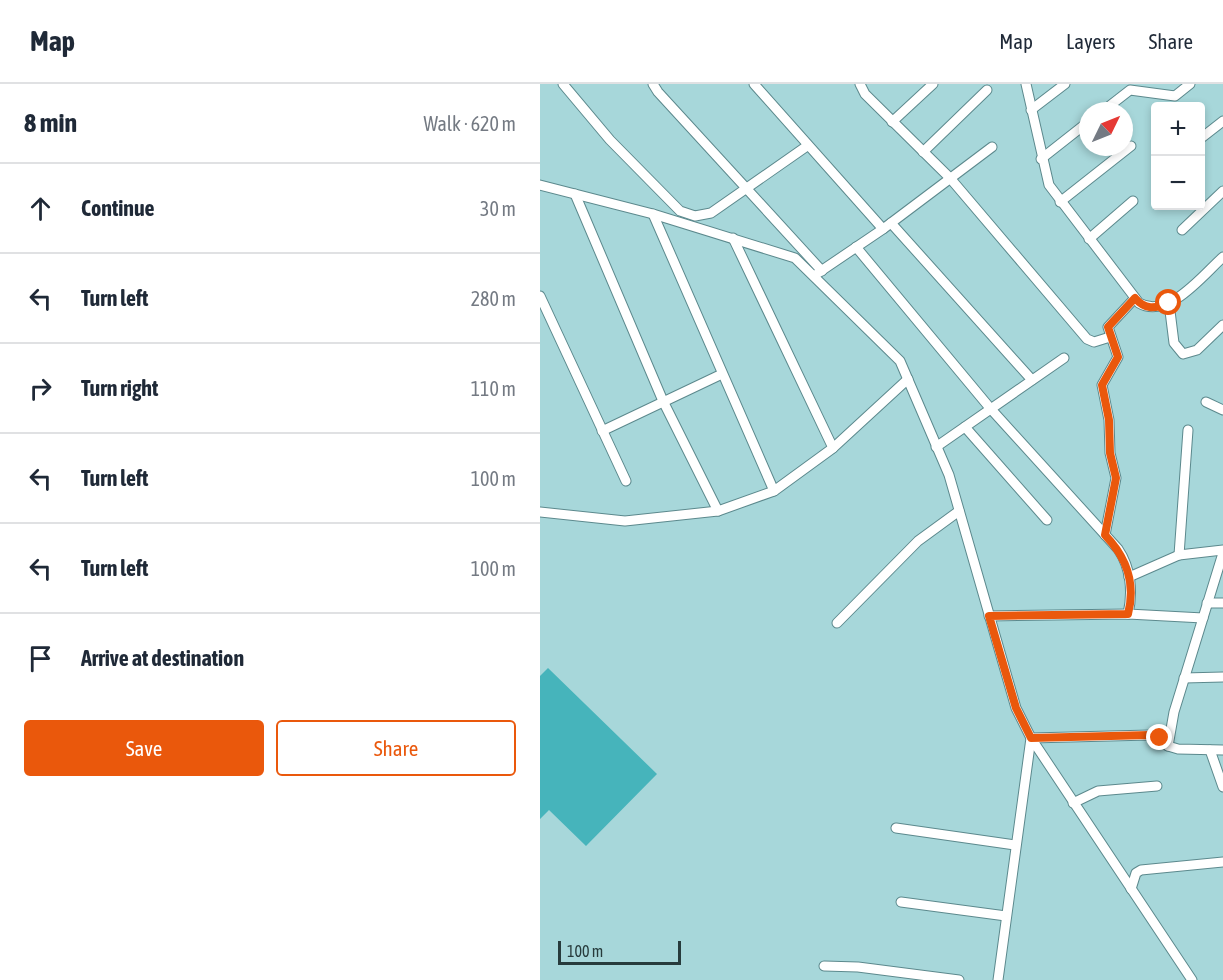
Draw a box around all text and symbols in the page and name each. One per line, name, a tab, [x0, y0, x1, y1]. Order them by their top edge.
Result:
text: Map	[30, 25, 75, 57]
text: Map	[999, 29, 1033, 53]
text: Layers	[1066, 29, 1116, 53]
text: Share	[1149, 29, 1193, 53]
north arrow	[1079, 102, 1133, 156]
map controls	[1151, 102, 1205, 210]
button: +	[1151, 102, 1205, 156]
text: 8 min	[24, 108, 77, 138]
text: Walk · 620 m	[424, 112, 516, 135]
button: −	[1151, 156, 1205, 210]
icon: ahead	[24, 192, 57, 225]
text: Continue	[81, 195, 155, 221]
text: 30 m	[480, 197, 516, 220]
icon: left	[24, 282, 57, 315]
text: Turn left	[81, 285, 148, 311]
text: 280 m	[471, 287, 516, 310]
route start	[1155, 289, 1181, 315]
icon: right	[24, 372, 57, 405]
text: Turn right	[81, 375, 158, 401]
text: 110 m	[471, 377, 516, 400]
icon: left	[24, 462, 57, 495]
text: Turn left	[81, 465, 148, 491]
text: 100 m	[471, 467, 516, 490]
icon: left	[24, 552, 57, 585]
text: Turn left	[81, 555, 148, 581]
text: 100 m	[471, 557, 516, 580]
icon: arrive	[24, 642, 57, 675]
text: Arrive at destination	[81, 645, 244, 671]
button: Save	[24, 720, 264, 776]
button: Share	[276, 720, 516, 776]
route end	[1146, 724, 1172, 750]
scale bar	[558, 938, 681, 966]
text: 100 m	[567, 942, 603, 960]

